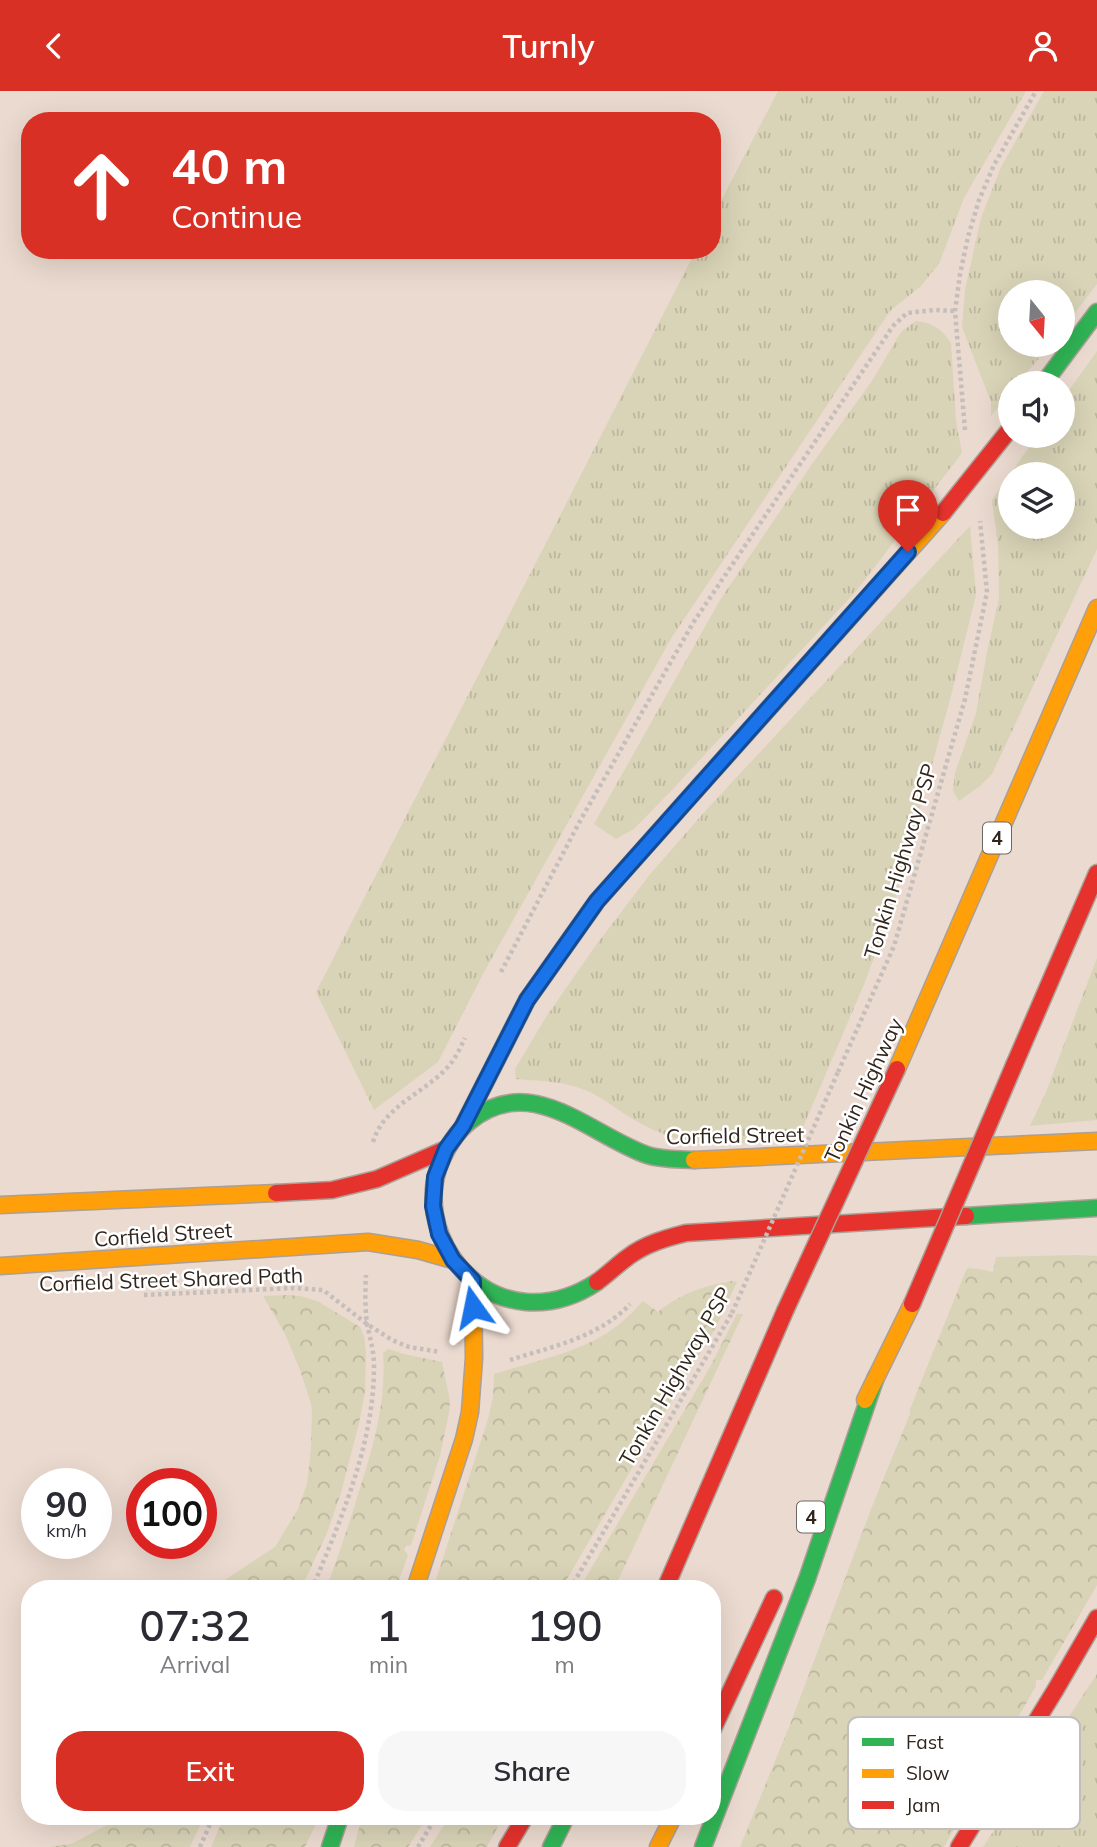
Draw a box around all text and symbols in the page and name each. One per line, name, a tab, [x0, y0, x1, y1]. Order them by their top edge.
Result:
text: Turnly	[502, 26, 595, 66]
icon: back	[35, 27, 73, 65]
icon: person	[1024, 27, 1062, 65]
text: 40 m	[171, 135, 287, 196]
icon: ahead	[56, 140, 147, 231]
text: Continue	[171, 196, 302, 236]
north arrow	[998, 280, 1074, 357]
map controls	[998, 280, 1075, 539]
button: sound	[998, 371, 1075, 448]
button: layers	[998, 462, 1075, 539]
pin	[878, 480, 938, 552]
icon: arrive	[889, 491, 927, 529]
street label: Tonkin Highway PSP	[858, 760, 942, 962]
road number: 4	[983, 823, 1011, 853]
street label: Tonkin Highway	[818, 1014, 908, 1166]
street label: Corfield Street	[666, 1121, 804, 1149]
street label: Corfield Street	[93, 1216, 233, 1252]
street label: Corfield Street Shared Path	[38, 1261, 304, 1297]
position arrow	[436, 1270, 510, 1344]
street label: Tonkin Highway PSP	[613, 1282, 737, 1470]
speed limit sign: 100	[126, 1468, 217, 1559]
text: 90	[45, 1482, 88, 1526]
road number: 4	[797, 1501, 825, 1533]
text: km/h	[46, 1519, 87, 1542]
text: 07:32	[140, 1599, 250, 1652]
text: 1	[376, 1599, 401, 1652]
text: 190	[527, 1599, 602, 1652]
text: Arrival	[160, 1650, 230, 1679]
text: min	[369, 1650, 408, 1679]
text: m	[554, 1650, 575, 1679]
legend	[848, 1717, 1080, 1829]
text: Fast	[906, 1730, 944, 1754]
button: Exit	[56, 1731, 364, 1811]
button: Share	[378, 1731, 686, 1811]
text: Slow	[906, 1761, 950, 1785]
text: Jam	[906, 1793, 940, 1817]

